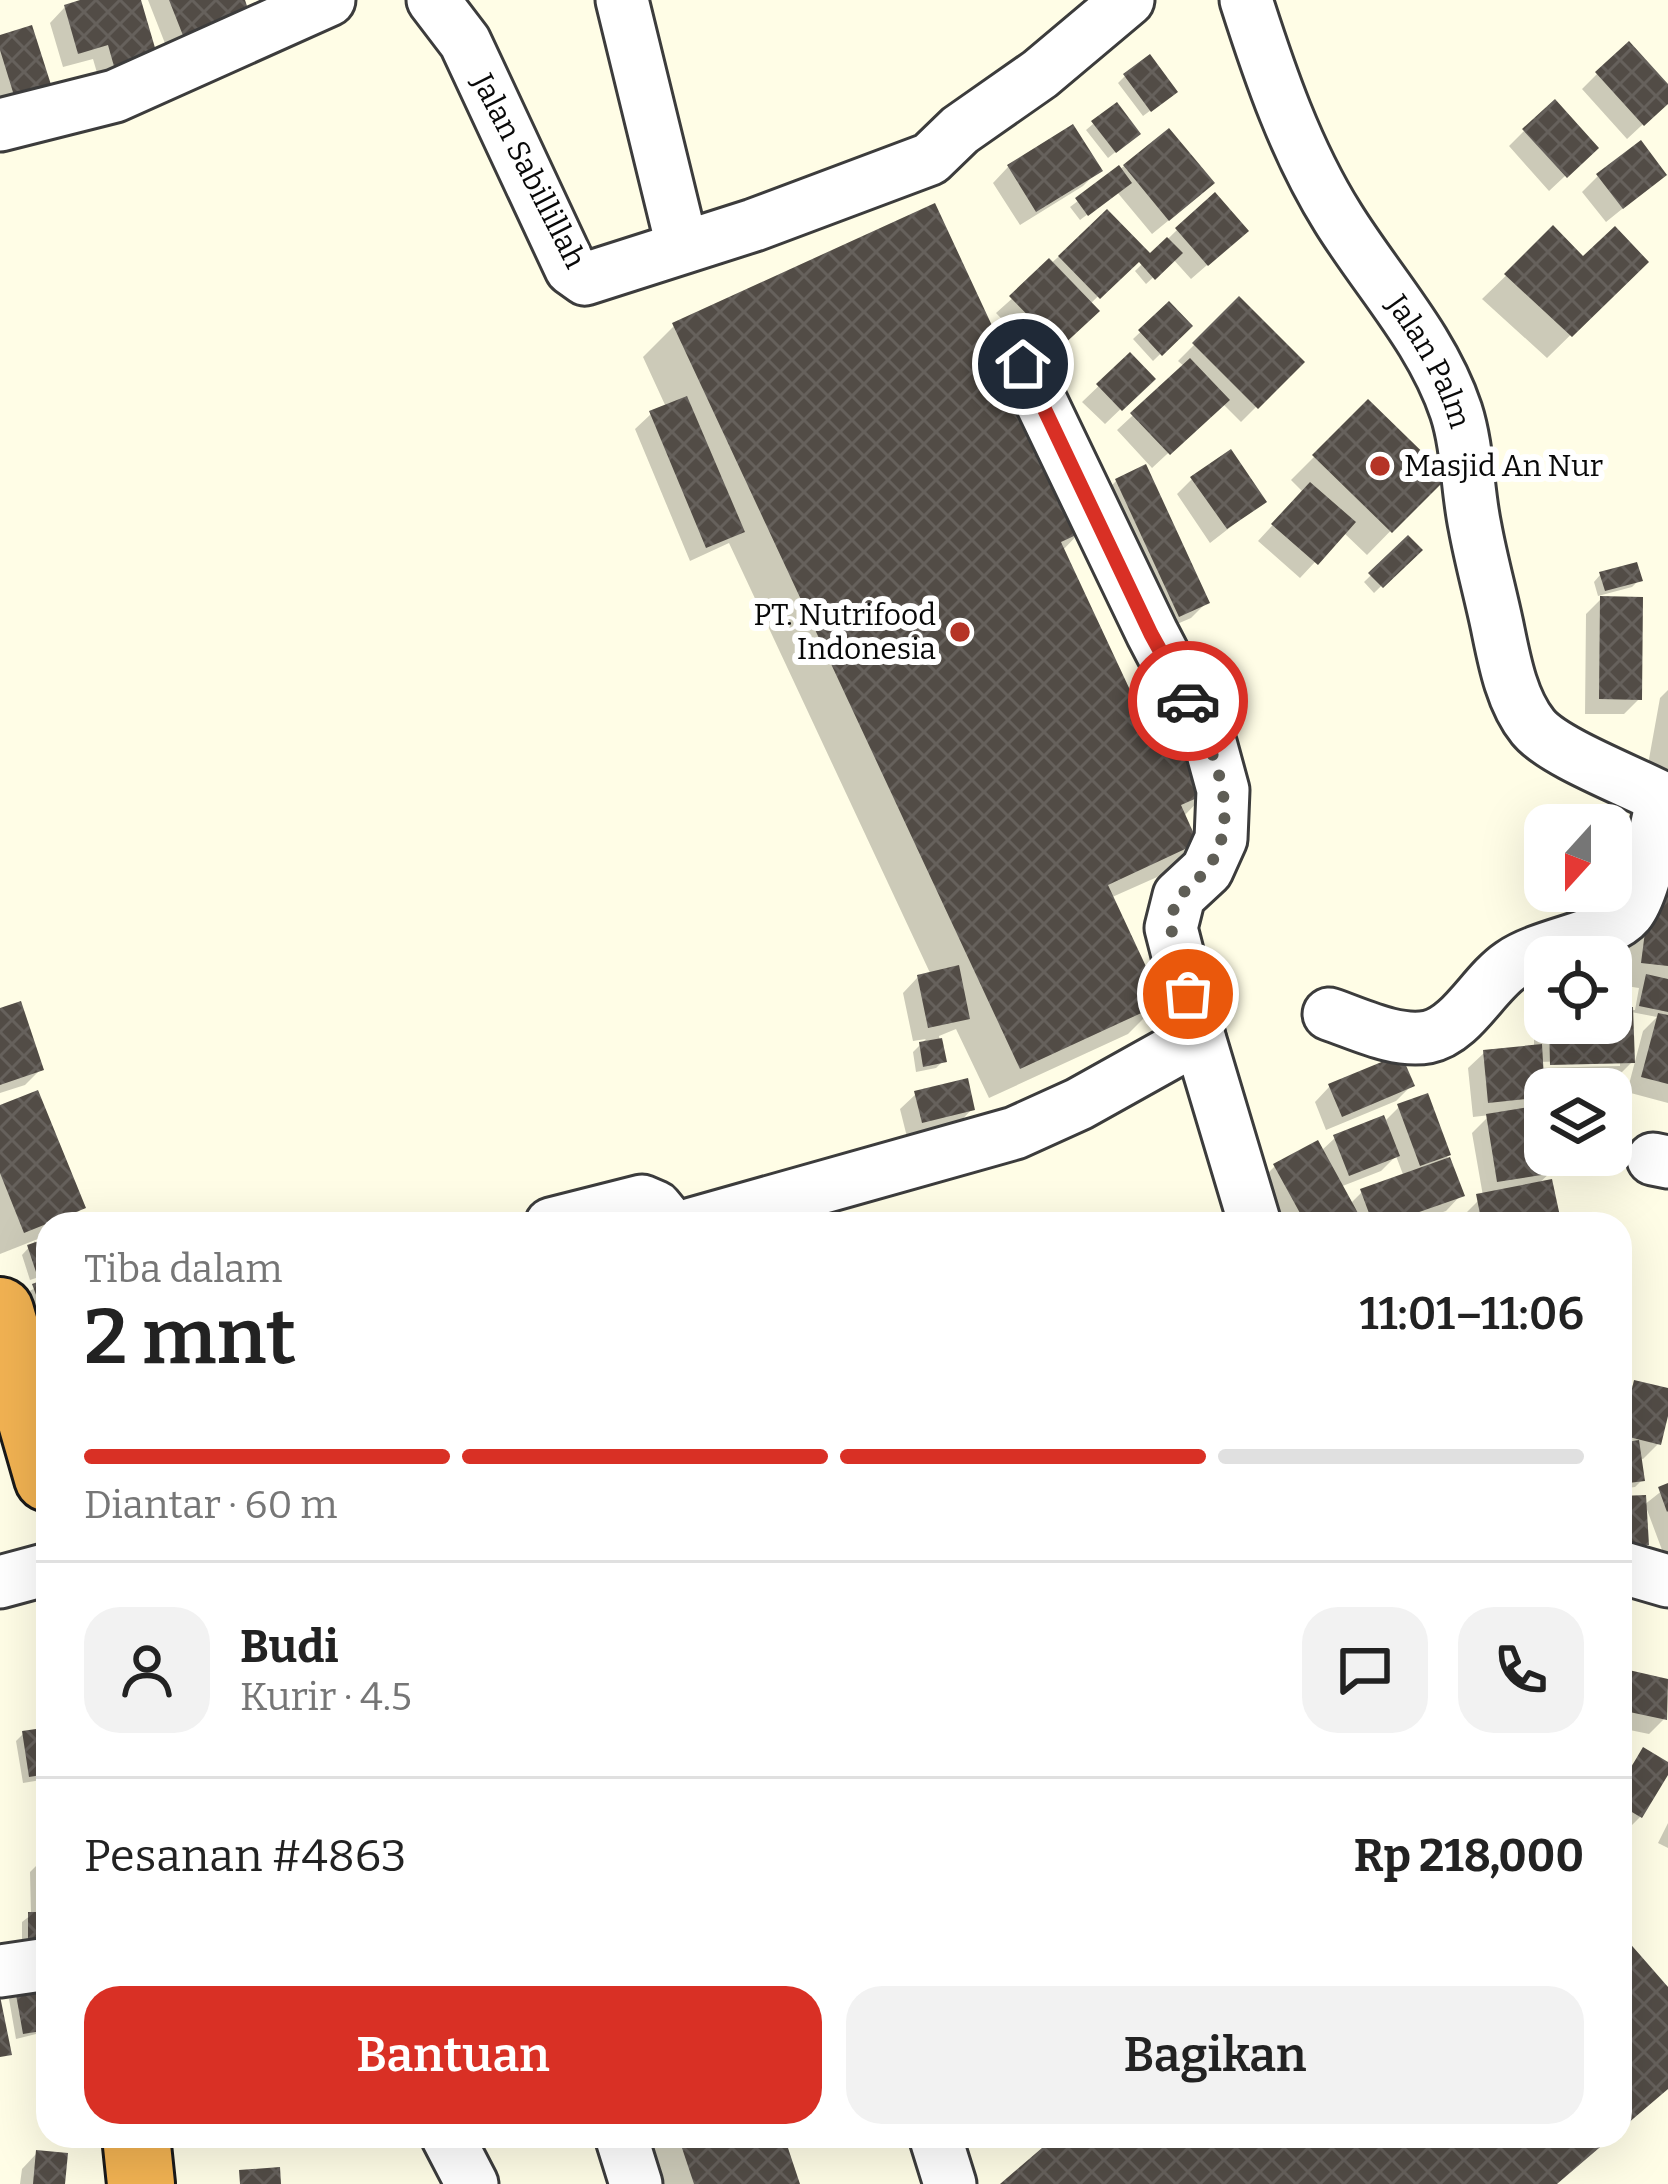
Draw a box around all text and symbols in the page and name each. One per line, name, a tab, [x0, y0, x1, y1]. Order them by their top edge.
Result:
street label: Jalan Sabillillah	[464, 67, 594, 275]
street label: Jalan Palm	[1378, 287, 1478, 433]
pin	[972, 313, 1074, 415]
icon: home	[990, 331, 1056, 397]
place label: Masjid An Nur	[1404, 448, 1603, 484]
marker: Masjid An Nur	[1367, 453, 1393, 479]
place label: PT. Nutrifood Indonesia	[754, 597, 936, 667]
marker: PT. Nutrifood Indonesia	[947, 619, 973, 645]
courier	[1128, 641, 1248, 761]
icon: car	[1155, 668, 1221, 734]
north arrow	[1524, 804, 1632, 912]
map controls	[1524, 804, 1632, 1176]
button: locate	[1524, 936, 1632, 1044]
pin	[1137, 943, 1239, 1045]
icon: bag	[1155, 961, 1221, 1027]
button: layers	[1524, 1068, 1632, 1176]
text: Tiba dalam	[84, 1246, 282, 1292]
text: 11:01–11:06	[1359, 1287, 1584, 1341]
text: 2 mnt	[84, 1290, 296, 1384]
text: Diantar · 60 m	[84, 1482, 338, 1528]
button: person	[84, 1607, 210, 1733]
button: chat	[1302, 1607, 1428, 1733]
button: phone	[1458, 1607, 1584, 1733]
text: Budi	[240, 1620, 339, 1674]
text: Kurir · 4.5	[240, 1674, 412, 1720]
text: Pesanan #4863	[84, 1829, 406, 1883]
text: Rp 218,000	[1354, 1829, 1584, 1883]
button: Bantuan	[84, 1986, 822, 2124]
button: Bagikan	[846, 1986, 1584, 2124]

